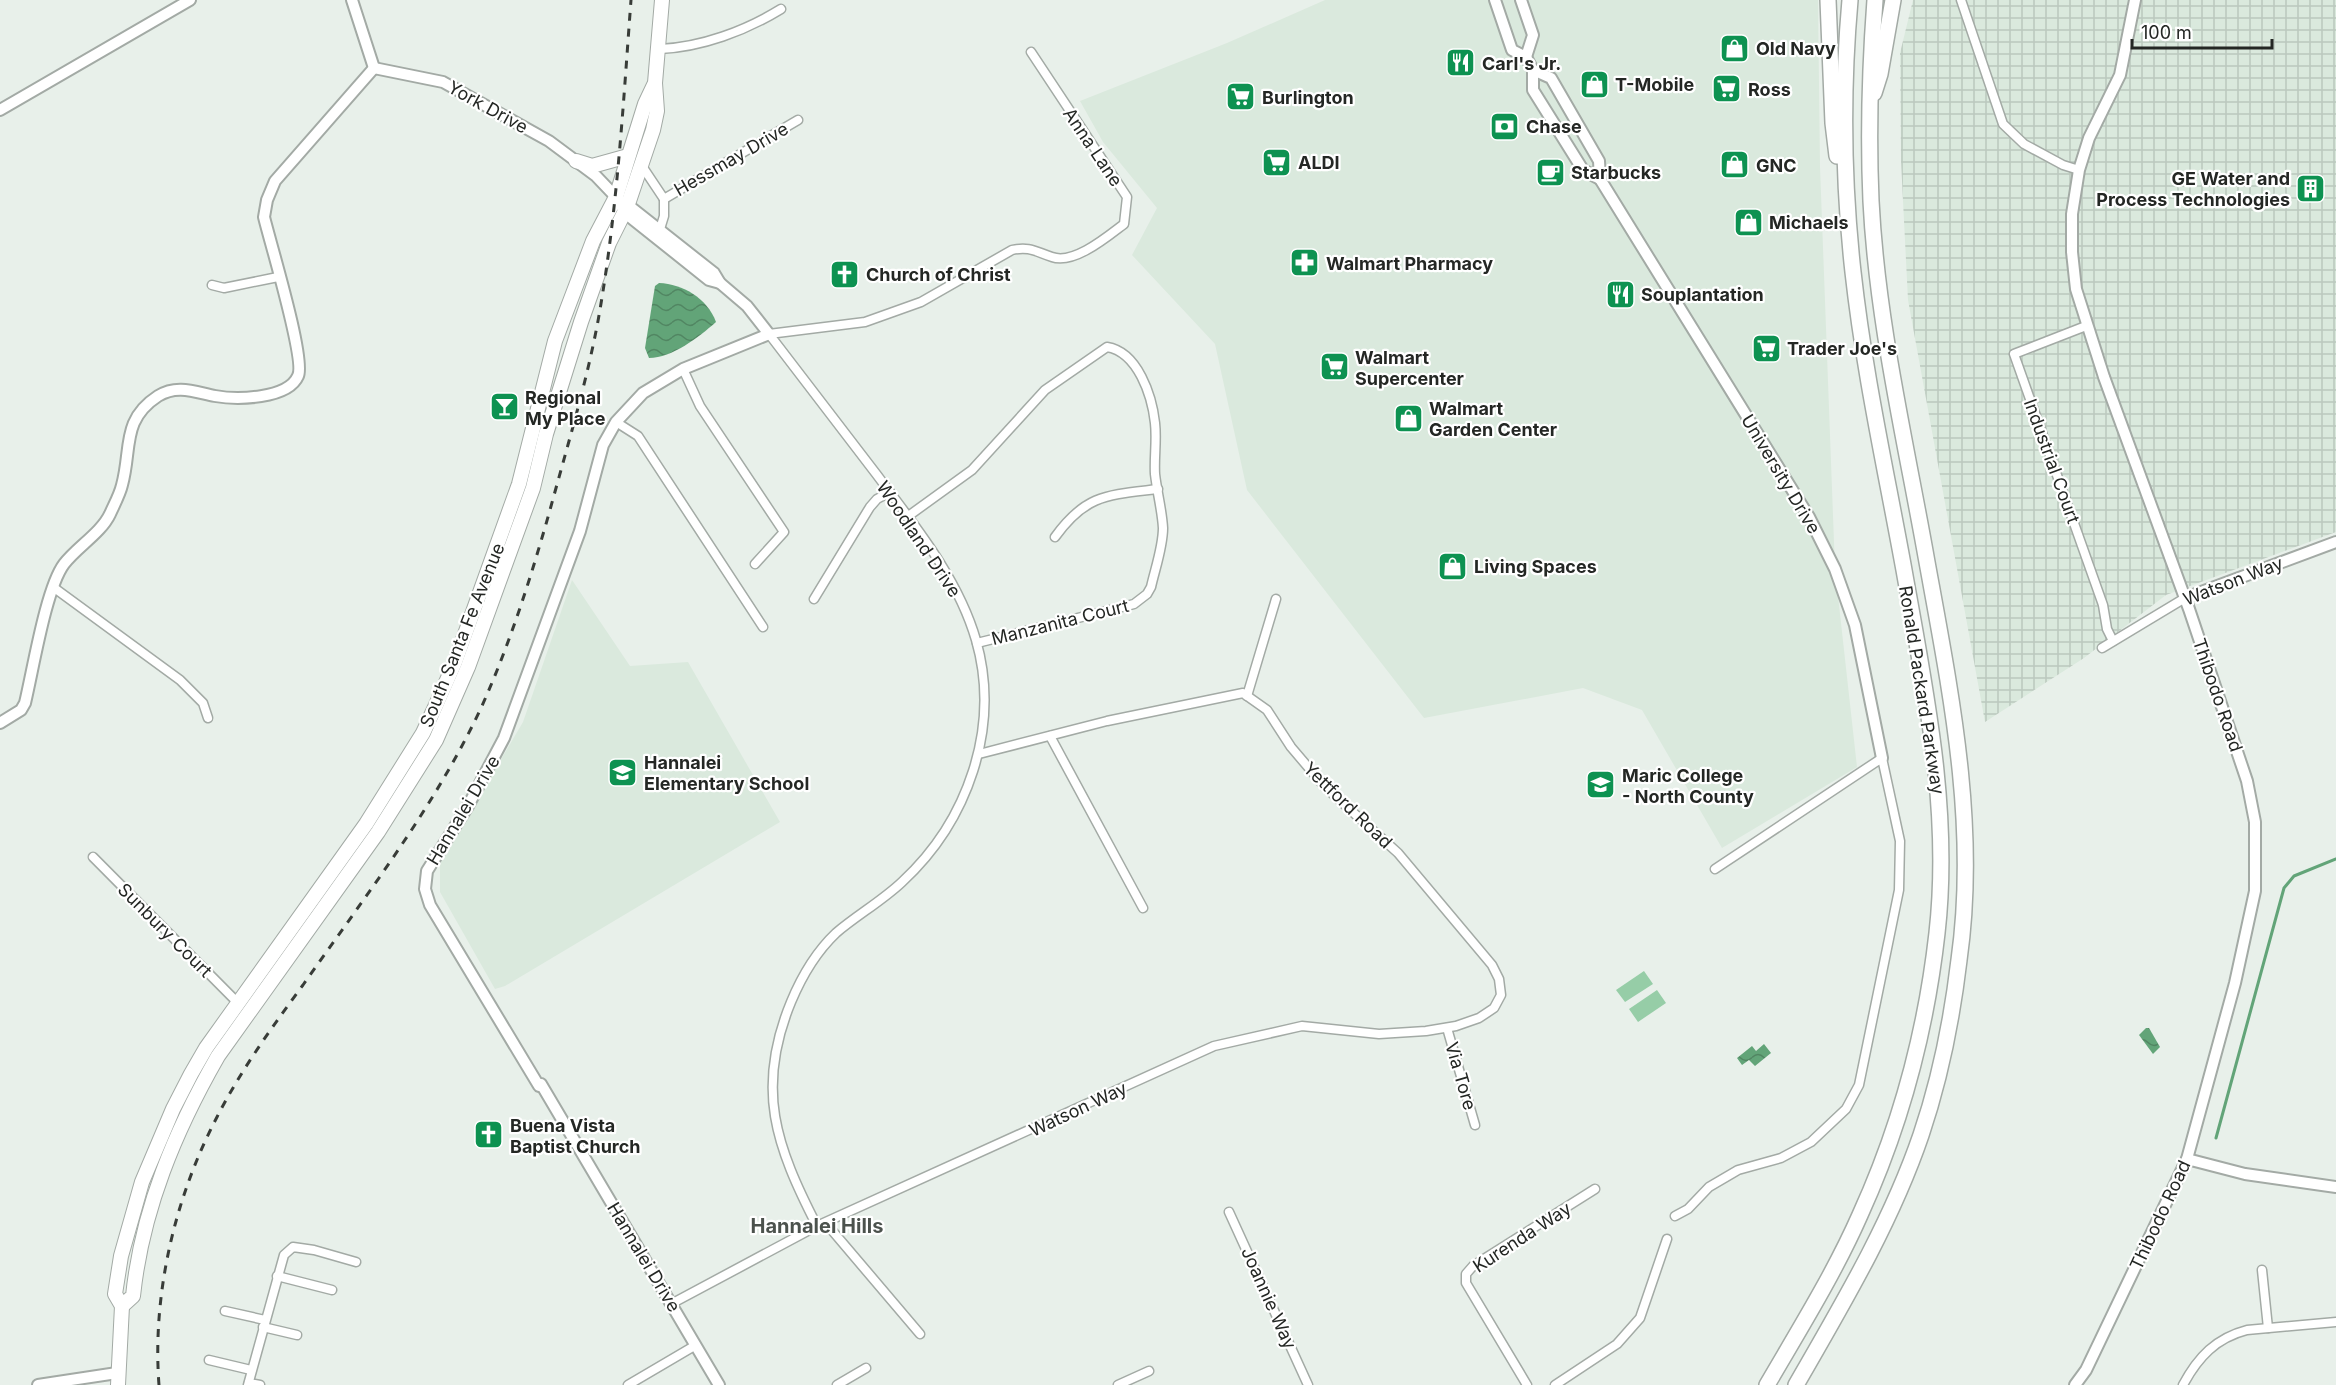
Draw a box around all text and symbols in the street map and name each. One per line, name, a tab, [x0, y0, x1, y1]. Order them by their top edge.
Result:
scale bar	[2132, 12, 2272, 50]
text: 100 m	[2141, 22, 2192, 43]
shop icon: Old Navy	[1719, 32, 1751, 64]
place label: Old Navy	[1756, 38, 1836, 59]
restaurant icon: Carl's Jr.	[1445, 47, 1477, 79]
place label: Carl's Jr.	[1482, 53, 1561, 74]
shop icon: T-Mobile	[1578, 68, 1610, 100]
supermarket icon: Ross	[1711, 73, 1743, 105]
place label: T-Mobile	[1615, 74, 1694, 95]
street label: York Drive	[444, 76, 532, 138]
place label: Ross	[1748, 79, 1791, 100]
supermarket icon: Burlington	[1225, 81, 1257, 113]
place label: Burlington	[1262, 87, 1354, 108]
street label: Anna Lane	[1059, 104, 1127, 190]
bank icon: Chase	[1489, 110, 1521, 142]
place label: Chase	[1526, 116, 1582, 137]
street label: Hessmay Drive	[670, 118, 792, 200]
supermarket icon: ALDI	[1261, 146, 1293, 178]
shop icon: GNC	[1719, 149, 1751, 181]
place label: ALDI	[1298, 152, 1340, 173]
place label: GNC	[1756, 155, 1797, 176]
cafe icon: Starbucks	[1534, 156, 1566, 188]
place label: Starbucks	[1571, 162, 1661, 183]
place label: GE Water and Process Technologies	[2096, 168, 2290, 210]
building icon: GE Water and Process Technologies	[2295, 172, 2327, 204]
shop icon: Michaels	[1732, 206, 1764, 238]
place label: Michaels	[1769, 212, 1849, 233]
pharmacy icon: Walmart Pharmacy	[1289, 247, 1321, 279]
place label: Walmart Pharmacy	[1326, 253, 1493, 274]
church icon: Church of Christ	[829, 258, 861, 290]
place label: Church of Christ	[866, 264, 1011, 285]
restaurant icon: Souplantation	[1604, 278, 1636, 310]
place label: Souplantation	[1641, 284, 1764, 305]
supermarket icon: Trader Joe's	[1750, 332, 1782, 364]
place label: Trader Joe's	[1787, 338, 1897, 359]
place label: Walmart Supercenter	[1355, 347, 1464, 389]
supermarket icon: Walmart Supercenter	[1318, 351, 1350, 383]
place label: Regional My Place	[525, 387, 606, 429]
bar icon: Regional My Place	[488, 391, 520, 423]
street label: Industrial Court	[2020, 396, 2084, 526]
place label: Walmart Garden Center	[1429, 398, 1557, 440]
shop icon: Walmart Garden Center	[1392, 402, 1424, 434]
street label: University Drive	[1737, 411, 1825, 537]
street label: Woodland Drive	[872, 477, 966, 601]
street label: South Santa Fe Avenue	[415, 540, 509, 730]
shop icon: Living Spaces	[1437, 550, 1469, 582]
street label: Watson Way	[2180, 552, 2286, 610]
place label: Living Spaces	[1474, 556, 1597, 577]
street label: Ronald Packard Parkway	[1895, 584, 1949, 796]
street label: Manzanita Court	[989, 595, 1131, 649]
street label: Thibodo Road	[2189, 635, 2247, 755]
street label: Hannalei Drive	[422, 752, 504, 868]
place label: Hannalei Elementary School	[644, 752, 809, 794]
school or university icon: Hannalei Elementary School	[607, 756, 639, 788]
street label: Yettford Road	[1299, 757, 1397, 853]
place label: Maric College - North County	[1622, 765, 1754, 807]
school or university icon: Maric College - North County	[1585, 769, 1617, 801]
street label: Sunbury Court	[114, 879, 216, 981]
street label: Via Tore	[1441, 1039, 1481, 1113]
street label: Watson Way	[1026, 1077, 1130, 1141]
place label: Buena Vista Baptist Church	[510, 1115, 641, 1157]
church icon: Buena Vista Baptist Church	[473, 1119, 505, 1151]
street label: Thibodo Road	[2125, 1157, 2195, 1273]
street label: Kurenda Way	[1469, 1197, 1575, 1277]
street label: Hannalei Drive	[603, 1199, 685, 1315]
district label: Hannalei Hills	[751, 1214, 883, 1238]
street label: Joannie Way	[1237, 1244, 1301, 1352]

